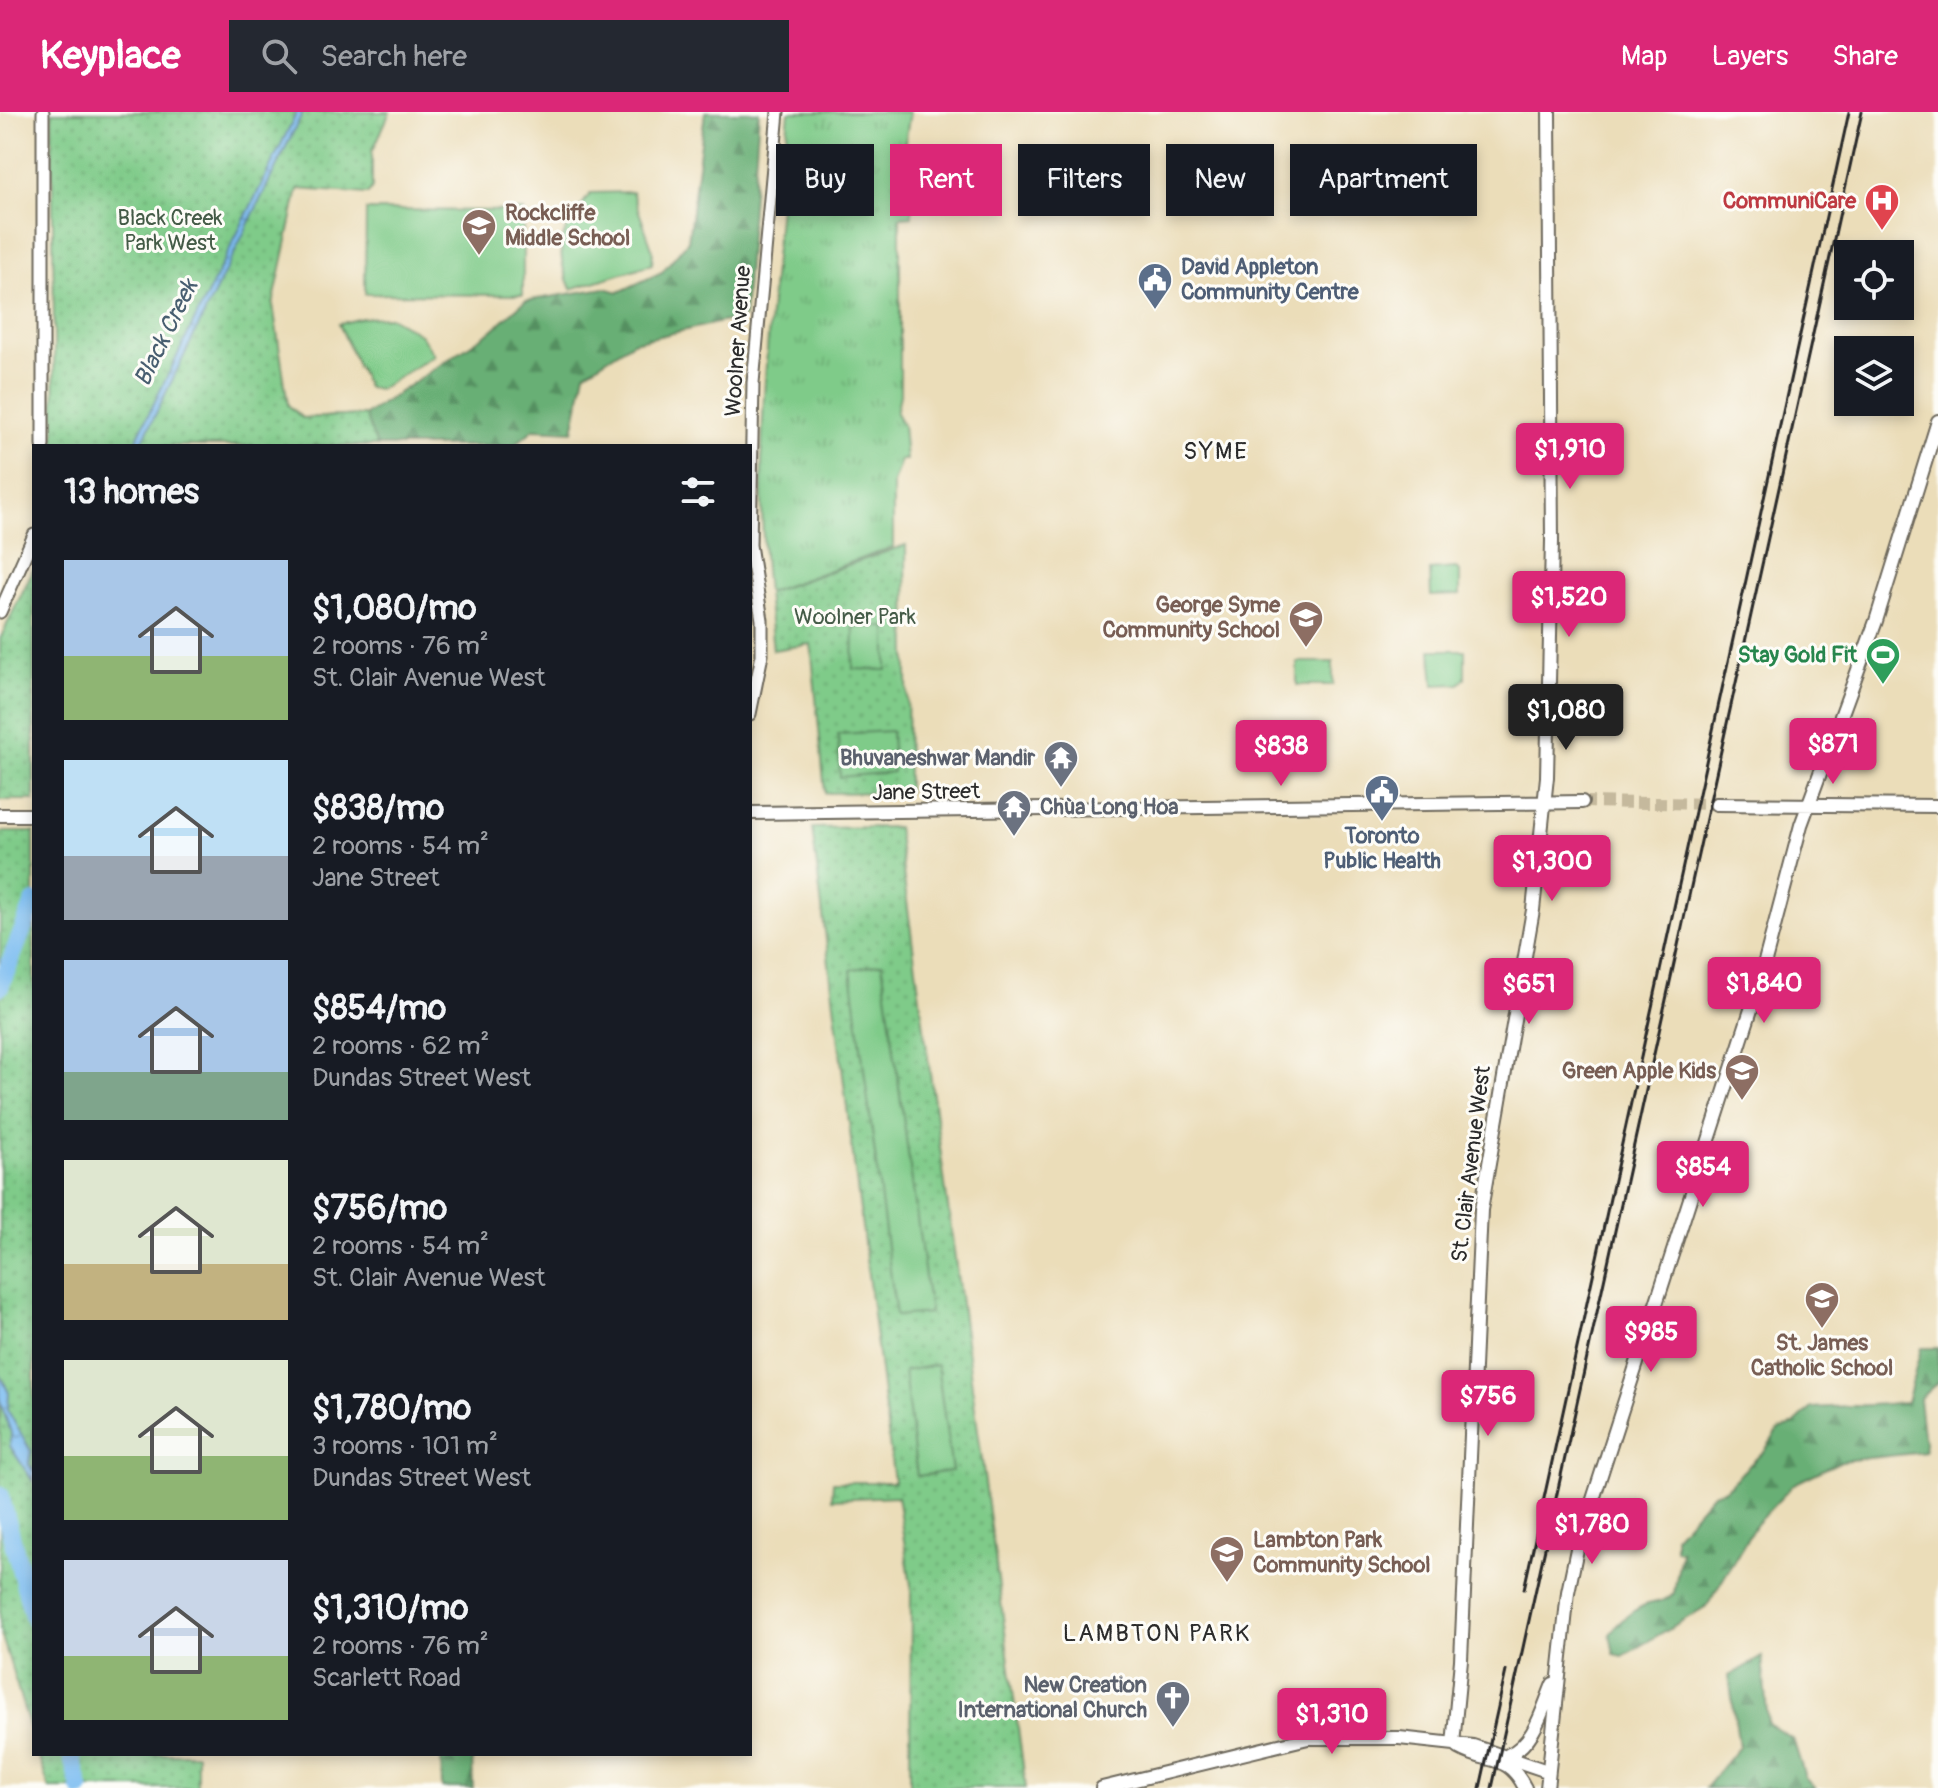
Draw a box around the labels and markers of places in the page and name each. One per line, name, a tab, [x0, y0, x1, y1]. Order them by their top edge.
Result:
hospital icon: CommuniCare	[1863, 182, 1901, 232]
place label: CommuniCare	[1723, 187, 1857, 215]
place label: Rockcliffe Middle School	[505, 199, 630, 252]
school or university icon: Rockcliffe Middle School	[460, 207, 498, 257]
place label: David Appleton Community Centre	[1181, 253, 1360, 306]
public building icon: David Appleton Community Centre	[1136, 261, 1174, 311]
pin: $1,910	[1505, 423, 1635, 491]
pin: $1,520	[1504, 571, 1634, 639]
place label: George Syme Community School	[1103, 591, 1281, 644]
school or university icon: George Syme Community School	[1287, 599, 1325, 649]
sports icon: Stay Gold Fit	[1864, 636, 1902, 686]
place label: Stay Gold Fit	[1738, 641, 1858, 669]
pin: $1,080	[1501, 684, 1631, 752]
pin: $871	[1786, 718, 1880, 786]
pin: $838	[1234, 720, 1328, 788]
temple icon: Bhuvaneshwar Mandir	[1042, 739, 1080, 789]
place label: Bhuvaneshwar Mandir	[840, 744, 1036, 772]
public building icon: Toronto Public Health	[1363, 773, 1401, 823]
temple icon: Chùa Long Hoa	[995, 788, 1033, 838]
place label: Chùa Long Hoa	[1040, 793, 1179, 821]
place label: Toronto Public Health	[1323, 822, 1441, 875]
pin: $1,300	[1487, 835, 1617, 903]
pin: $1,840	[1699, 957, 1829, 1025]
pin: $651	[1482, 958, 1576, 1026]
school or university icon: Green Apple Kids	[1723, 1052, 1761, 1102]
place label: Green Apple Kids	[1562, 1057, 1716, 1085]
pin: $854	[1656, 1141, 1750, 1209]
school or university icon: St. James Catholic School	[1803, 1280, 1841, 1330]
pin: $985	[1604, 1306, 1698, 1374]
place label: St. James Catholic School	[1751, 1329, 1893, 1382]
pin: $756	[1441, 1370, 1535, 1438]
pin: $1,780	[1527, 1498, 1657, 1566]
place label: Lambton Park Community School	[1253, 1526, 1430, 1579]
school or university icon: Lambton Park Community School	[1208, 1534, 1246, 1584]
place label: New Creation International Church	[958, 1671, 1147, 1724]
church icon: New Creation International Church	[1154, 1679, 1192, 1729]
pin: $1,310	[1267, 1688, 1397, 1756]

